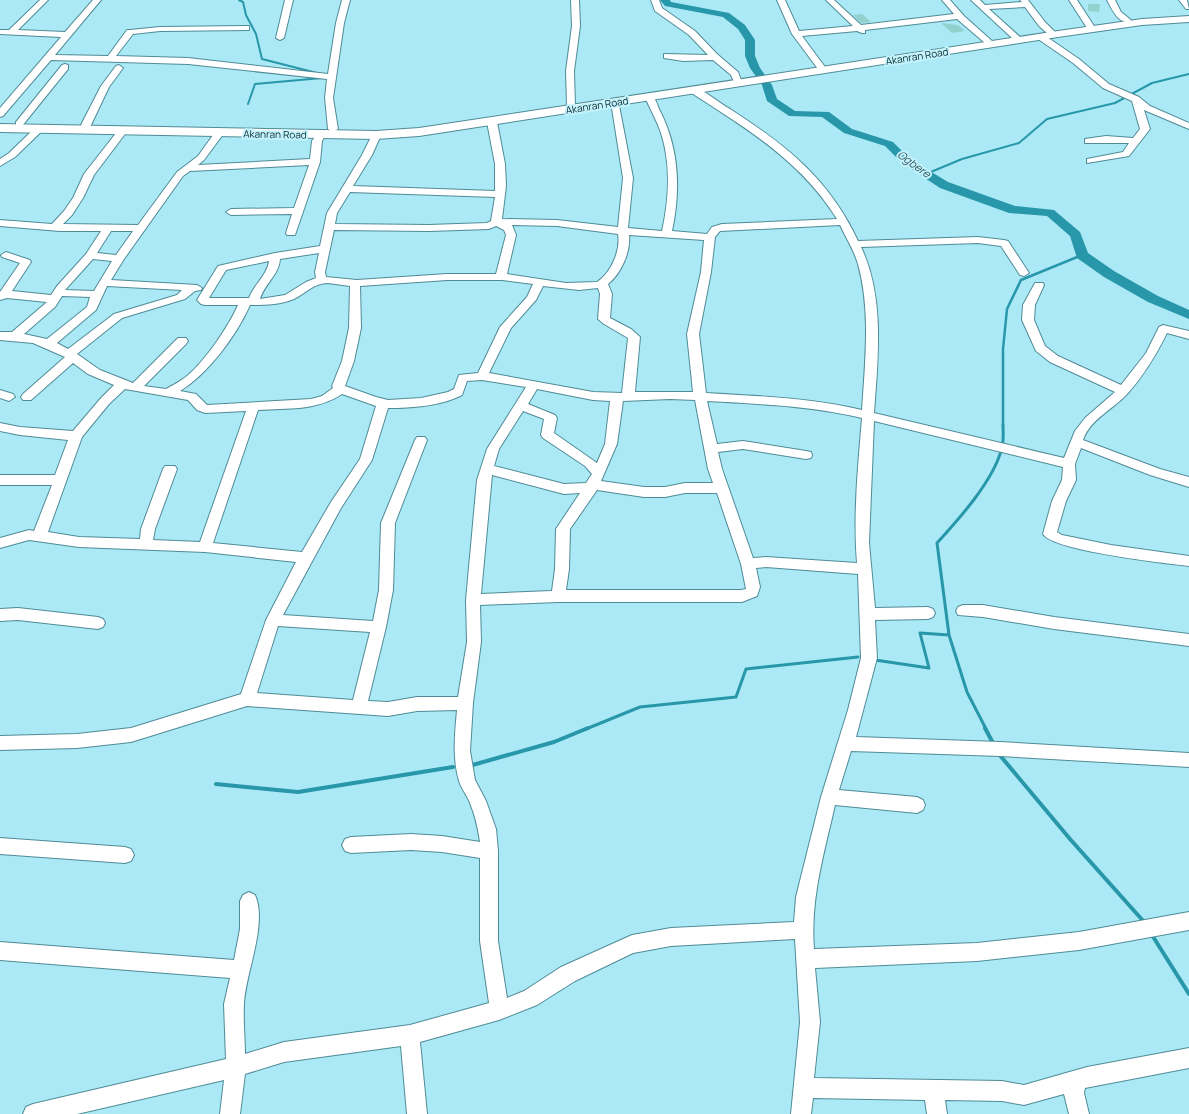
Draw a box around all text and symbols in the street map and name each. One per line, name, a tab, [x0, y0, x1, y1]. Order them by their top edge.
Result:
street label: Akanran Road	[885, 44, 949, 68]
street label: Akanran Road	[565, 93, 629, 117]
street label: Akanran Road	[243, 126, 307, 142]
water label: Ogbere	[895, 146, 934, 181]

